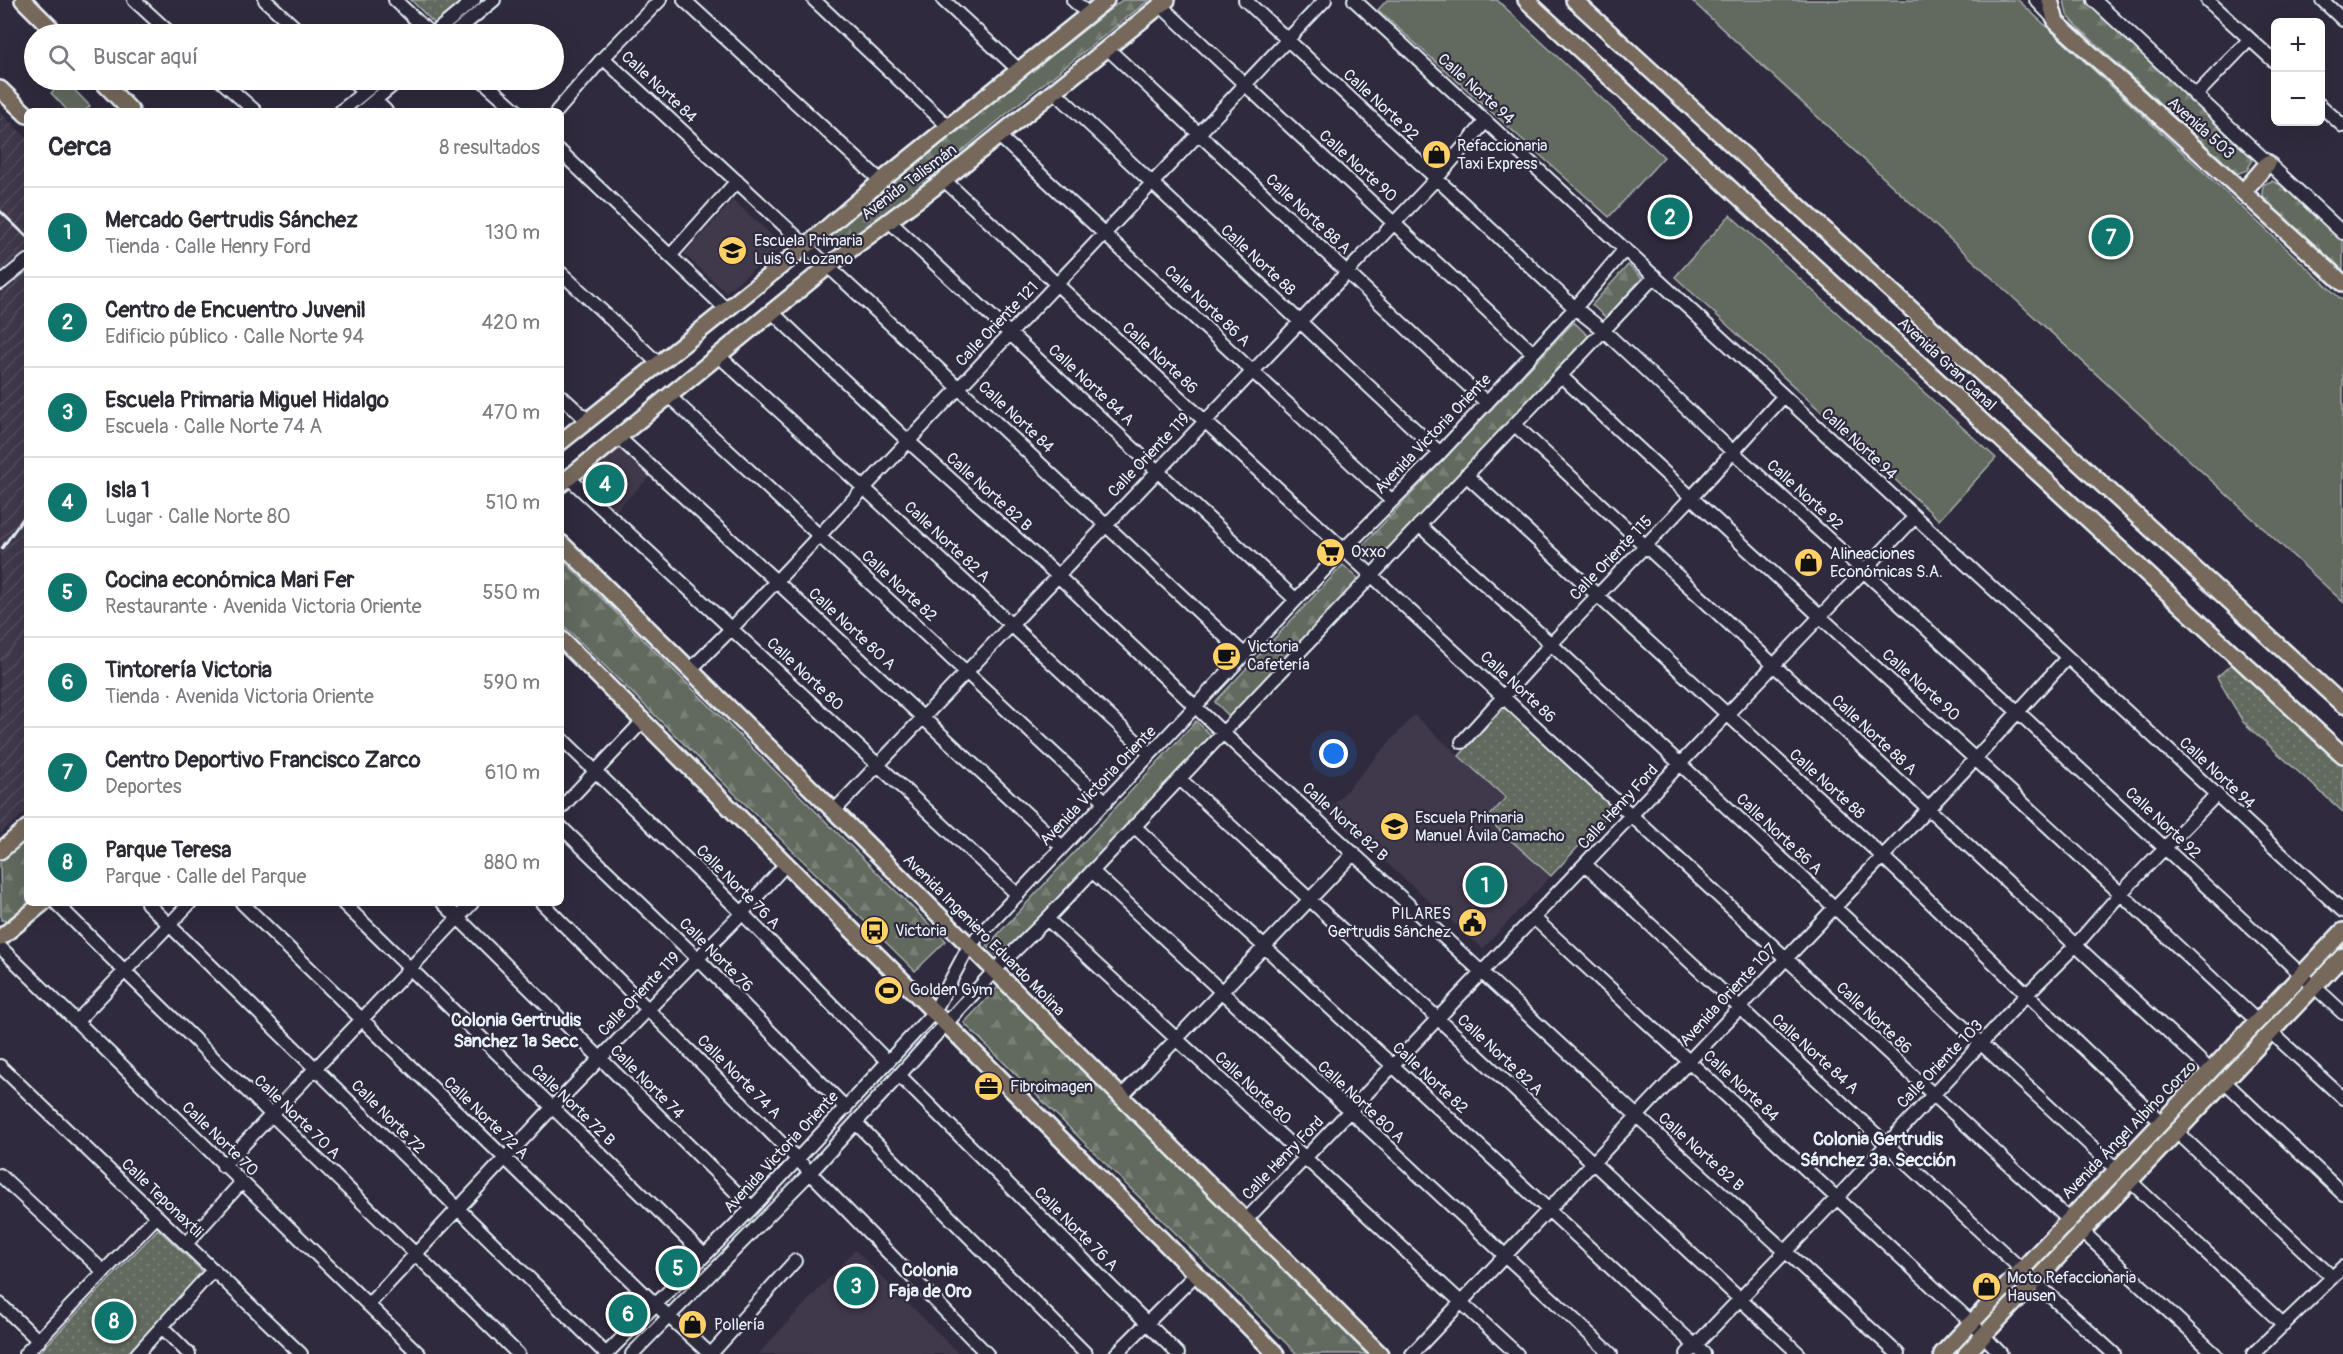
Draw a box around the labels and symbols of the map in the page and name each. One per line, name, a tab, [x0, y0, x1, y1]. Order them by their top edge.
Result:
street label: Calle Norte 84	[617, 47, 701, 127]
street label: Calle Norte 94	[1433, 49, 1519, 129]
street label: Calle Norte 92	[1339, 65, 1423, 145]
street label: Avenida 503	[2163, 93, 2239, 163]
street label: Calle Norte 90	[1315, 126, 1401, 206]
place label: Refaccionaria Taxi Express	[1457, 136, 1547, 174]
street label: Avenida Talismán	[857, 139, 961, 225]
shop icon: Refaccionaria Taxi Express	[1420, 139, 1452, 171]
street label: Calle Norte 88 A	[1261, 169, 1355, 259]
pin: 2	[1650, 194, 1690, 240]
pin: 7	[2092, 214, 2130, 260]
street label: Calle Norte 88	[1216, 220, 1300, 300]
place label: Escuela Primaria Luis G. Lozano	[754, 231, 863, 269]
school or university icon: Escuela Primaria Luis G. Lozano	[717, 234, 749, 266]
street label: Calle Norte 86 A	[1160, 261, 1254, 351]
street label: Calle Oriente 121	[951, 277, 1043, 371]
street label: Avenida Gran Canal	[1893, 313, 2001, 415]
street label: Calle Norte 86	[1118, 318, 1202, 398]
street label: Calle Norte 84 A	[1044, 340, 1138, 430]
street label: Avenida Victoria Oriente	[1370, 370, 1496, 498]
street label: Calle Norte 84	[974, 377, 1058, 457]
street label: Calle Norte 94	[1817, 404, 1901, 484]
street label: Calle Oriente 119	[1104, 408, 1194, 502]
street label: Calle Norte 82 B	[942, 448, 1036, 536]
street label: Calle Norte 92	[1762, 455, 1848, 535]
pin: 4	[586, 462, 624, 506]
street label: Calle Norte 82 A	[900, 497, 994, 587]
street label: Calle Oriente 115	[1565, 511, 1657, 605]
supermarket icon: Oxxo	[1314, 536, 1346, 568]
place label: Oxxo	[1351, 542, 1386, 562]
place label: Alineaciones Económicas S.A.	[1830, 544, 1943, 582]
street label: Calle Norte 82	[857, 546, 941, 626]
shop icon: Alineaciones Económicas S.A.	[1793, 547, 1825, 579]
street label: Calle Norte 80 A	[804, 584, 900, 674]
street label: Calle Norte 80	[763, 633, 847, 715]
place label: Victoria Cafetería	[1247, 637, 1310, 675]
cafe icon: Victoria Cafetería	[1210, 640, 1242, 672]
street label: Calle Norte 90	[1878, 645, 1964, 725]
street label: Calle Norte 86	[1476, 647, 1560, 727]
street label: Calle Norte 88 A	[1827, 690, 1921, 780]
street label: Avenida Victoria Oriente	[1035, 722, 1161, 850]
street label: Calle Norte 94	[2175, 733, 2259, 813]
your location	[1319, 739, 1348, 768]
street label: Calle Norte 88	[1785, 745, 1869, 823]
street label: Calle Henry Ford	[1573, 760, 1663, 854]
street label: Calle Norte 82 B	[1298, 778, 1392, 866]
street label: Calle Norte 92	[2121, 783, 2205, 863]
street label: Calle Norte 86 A	[1732, 789, 1826, 879]
place label: Escuela Primaria Manuel Ávila Camacho	[1415, 808, 1565, 846]
school or university icon: Escuela Primaria Manuel Ávila Camacho	[1378, 811, 1410, 843]
street label: Calle Norte 76 A	[692, 841, 784, 933]
street label: Avenida Ingeniero Eduardo Molina	[899, 850, 1069, 1020]
pin: 1	[1466, 862, 1504, 908]
place label: PILARES Gertrudis Sánchez	[1328, 904, 1451, 942]
public building icon: PILARES Gertrudis Sánchez	[1456, 907, 1488, 939]
street label: Calle Norte 76	[675, 914, 757, 996]
bus stop icon: Victoria	[858, 915, 890, 947]
place label: Victoria	[895, 921, 947, 941]
street label: Avenida Oriente 107	[1675, 939, 1781, 1051]
street label: Calle Oriente 119	[594, 947, 684, 1041]
sports icon: Golden Gym	[873, 974, 905, 1006]
street label: Calle Norte 86	[1832, 978, 1916, 1058]
place label: Golden Gym	[910, 980, 993, 1000]
district label: Colonia Gertrudis Sanchez 1a Secc	[451, 1009, 582, 1053]
street label: Calle Norte 82 A	[1453, 1010, 1547, 1100]
street label: Calle Norte 84 A	[1767, 1010, 1863, 1098]
street label: Calle Oriente 103	[1893, 1016, 1987, 1112]
street label: Calle Norte 74 A	[693, 1031, 785, 1123]
street label: Calle Norte 82	[1388, 1038, 1472, 1118]
street label: Calle Norte 74	[606, 1041, 688, 1123]
street label: Calle Norte 84	[1699, 1046, 1783, 1126]
street label: Calle Norte 80	[1210, 1047, 1296, 1129]
street label: Calle Norte 80 A	[1313, 1056, 1409, 1148]
street label: Avenida Ángel Albino Corzo	[2057, 1056, 2201, 1204]
street label: Calle Norte 72 B	[527, 1060, 619, 1150]
street label: Calle Norte 70 A	[250, 1071, 344, 1163]
office icon: Fibroimagen	[973, 1071, 1005, 1103]
street label: Calle Norte 72 A	[439, 1072, 533, 1164]
street label: Calle Norte 72	[347, 1076, 429, 1158]
place label: Fibroimagen	[1010, 1077, 1093, 1097]
street label: Avenida Victoria Oriente	[719, 1087, 843, 1217]
street label: Calle Norte 70	[178, 1098, 262, 1180]
street label: Calle Norte 82 B	[1654, 1108, 1748, 1196]
street label: Calle Henry Ford	[1238, 1112, 1328, 1204]
district label: Colonia Gertrudis Sánchez 3a. Sección	[1800, 1128, 1956, 1172]
street label: Calle Teponaxtli	[117, 1154, 207, 1242]
street label: Calle Norte 76 A	[1030, 1183, 1122, 1275]
pin: 5	[658, 1246, 698, 1290]
district label: Colonia Faja de Oro	[888, 1259, 972, 1303]
pin: 3	[836, 1264, 876, 1308]
place label: Moto Refaccionaria Hausen	[2007, 1268, 2136, 1306]
shop icon: Moto Refaccionaria Hausen	[1970, 1271, 2002, 1303]
pin: 6	[608, 1292, 648, 1336]
pin: 8	[94, 1298, 134, 1344]
shop icon: Pollería	[677, 1309, 709, 1341]
place label: Pollería	[714, 1315, 765, 1335]

